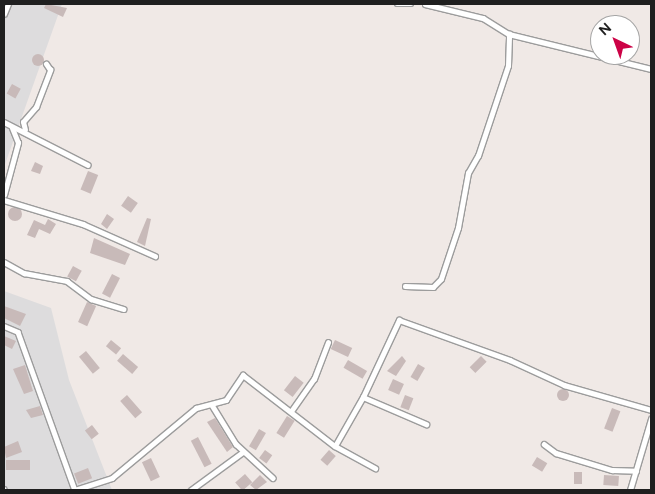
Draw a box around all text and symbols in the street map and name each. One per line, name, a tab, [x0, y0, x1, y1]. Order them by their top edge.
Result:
north arrow	[590, 15, 640, 65]
text: N	[596, 19, 615, 39]

